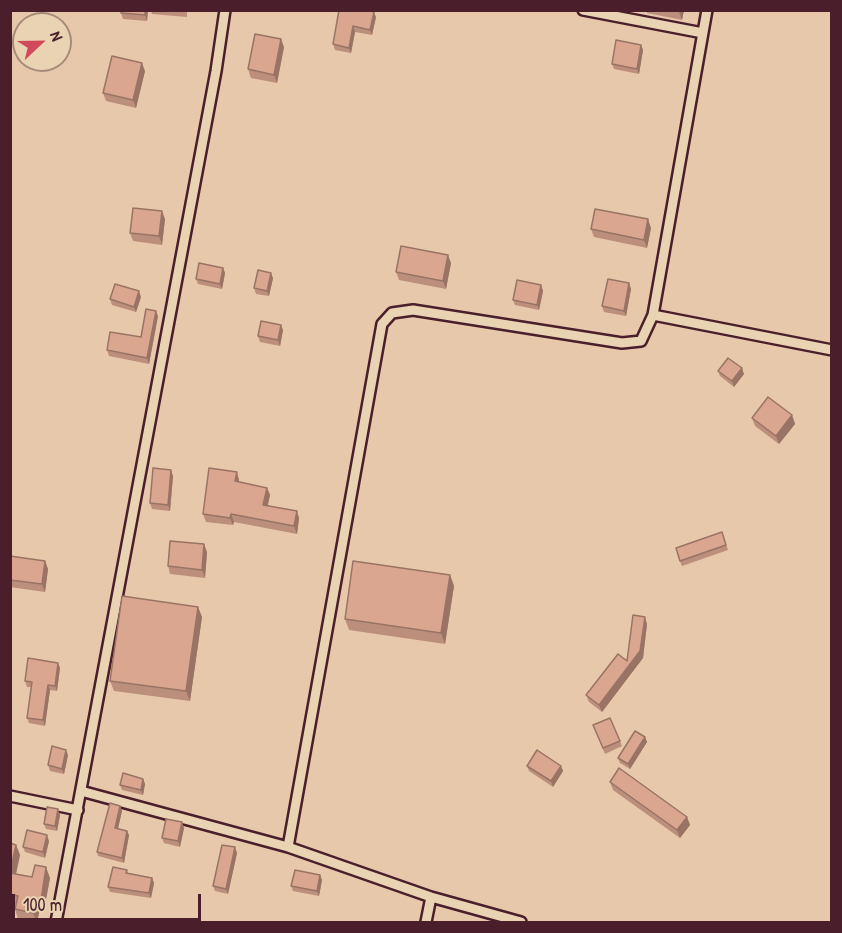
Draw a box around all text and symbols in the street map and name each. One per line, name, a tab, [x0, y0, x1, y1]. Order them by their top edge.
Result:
north arrow	[12, 12, 72, 72]
text: N	[45, 28, 69, 44]
scale bar	[15, 882, 204, 920]
text: 100 m	[23, 892, 62, 917]

